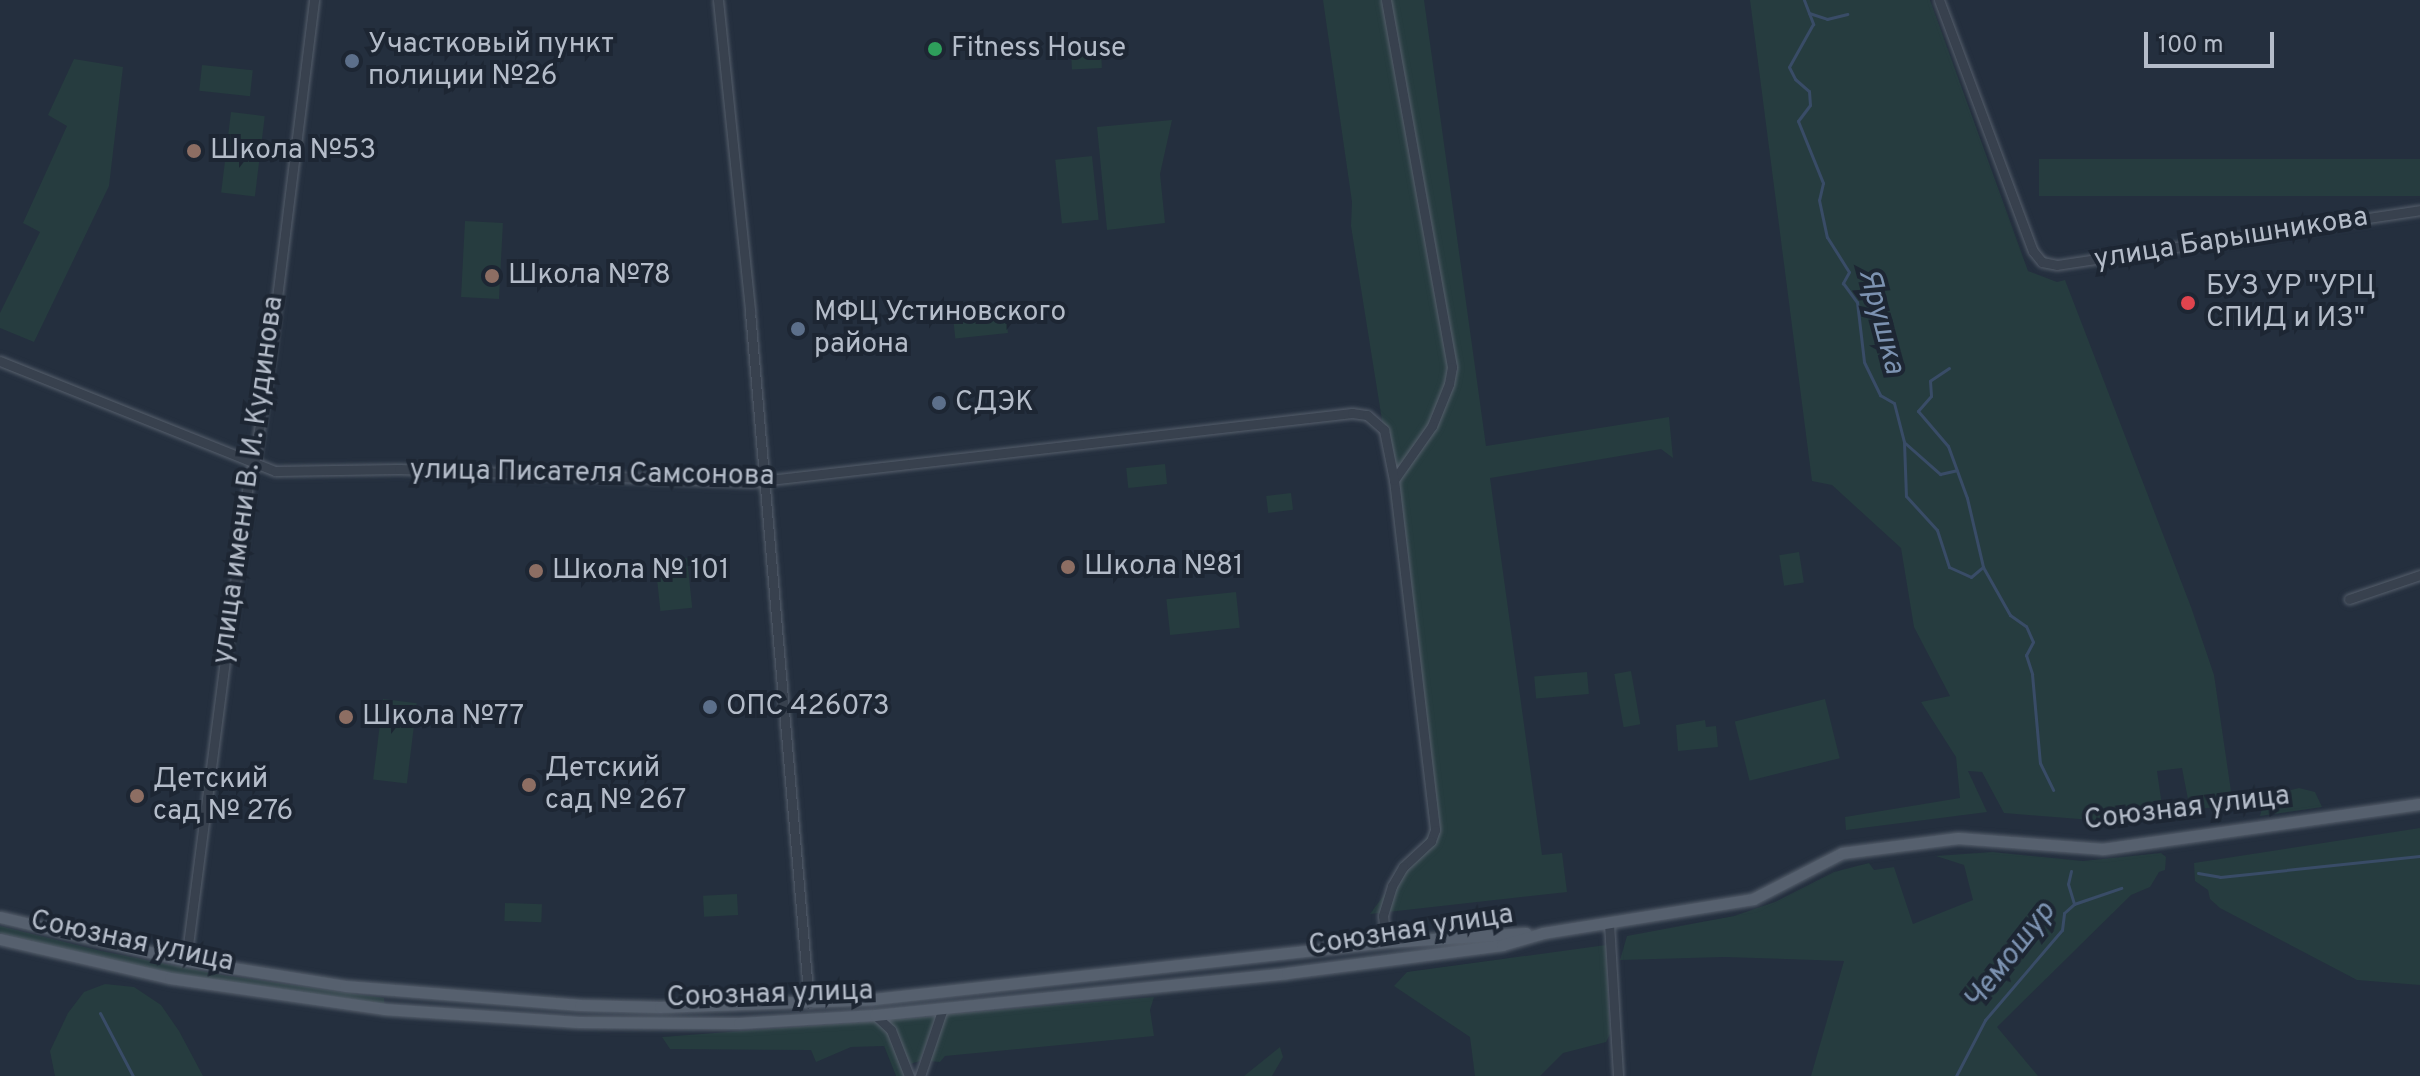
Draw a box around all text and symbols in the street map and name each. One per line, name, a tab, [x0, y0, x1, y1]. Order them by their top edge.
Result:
scale bar	[2148, 16, 2278, 66]
place label: Участковый пункт полиции №26	[368, 28, 614, 94]
text: 100 m	[2158, 31, 2224, 61]
place label: Fitness House	[951, 32, 1126, 66]
marker: Fitness House	[926, 40, 944, 58]
marker: Участковый пункт полиции №26	[343, 52, 361, 70]
place label: Школа №53	[210, 134, 376, 168]
marker: Школа №53	[185, 142, 203, 160]
street label: улица Барышникова	[2092, 201, 2370, 277]
place label: Школа №78	[508, 259, 671, 293]
water label: Ярушка	[1849, 266, 1911, 378]
marker: Школа №78	[483, 267, 501, 285]
place label: БУЗ УР "УРЦ СПИД и ИЗ"	[2206, 270, 2376, 336]
marker: БУЗ УР "УРЦ СПИД и ИЗ"	[2177, 292, 2199, 314]
street label: улица имени В. И. Кудинова	[207, 294, 291, 666]
place label: МФЦ Устиновского района	[814, 296, 1066, 362]
marker: МФЦ Устиновского района	[789, 320, 807, 338]
place label: СДЭК	[955, 386, 1034, 420]
marker: СДЭК	[930, 394, 948, 412]
street label: улица Писателя Самсонова	[409, 454, 775, 494]
place label: Школа №81	[1084, 550, 1243, 584]
place label: Школа № 101	[552, 554, 729, 588]
marker: Школа №81	[1059, 558, 1077, 576]
marker: Школа № 101	[527, 562, 545, 580]
place label: ОПС 426073	[726, 690, 890, 724]
marker: ОПС 426073	[701, 698, 719, 716]
place label: Школа №77	[362, 700, 524, 734]
marker: Школа №77	[337, 708, 355, 726]
place label: Детский сад № 267	[545, 752, 686, 818]
place label: Детский сад № 276	[153, 763, 293, 829]
marker: Детский сад № 267	[520, 776, 538, 794]
street label: Союзная улица	[2082, 780, 2292, 838]
marker: Детский сад № 276	[128, 787, 146, 805]
water label: Чемошур	[1958, 896, 2064, 1018]
street label: Союзная улица	[1306, 898, 1516, 964]
street label: Союзная улица	[27, 904, 237, 980]
street label: Союзная улица	[666, 975, 874, 1015]

